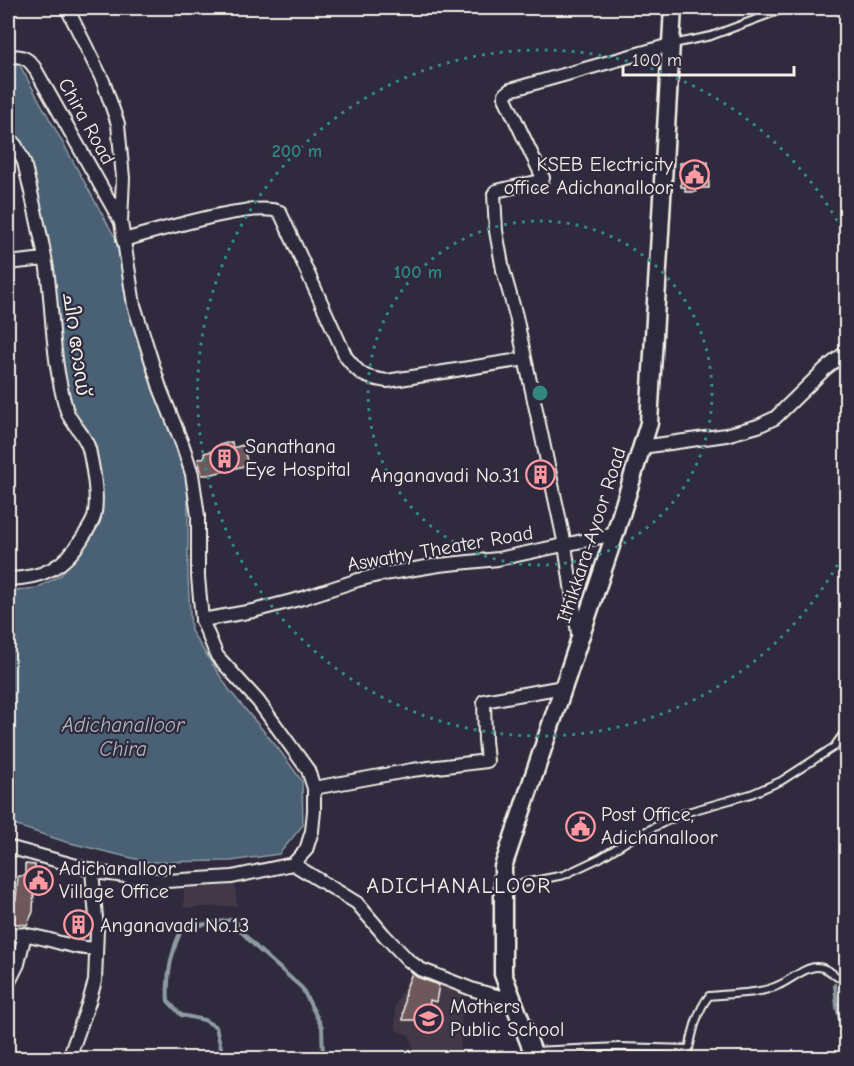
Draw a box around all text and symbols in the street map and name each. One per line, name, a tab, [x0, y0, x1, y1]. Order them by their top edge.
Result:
scale bar	[623, 39, 794, 77]
text: 100 m	[632, 50, 682, 71]
street label: Chira Road	[53, 74, 120, 168]
text: 200 m	[272, 141, 322, 162]
place label: KSEB Electricity office Adichanalloor	[504, 153, 673, 199]
public building icon: KSEB Electricity office Adichanalloor	[678, 159, 710, 191]
text: 100 m	[394, 262, 442, 283]
street label: ചിറ റോഡ്	[58, 291, 95, 399]
centre of rings	[530, 383, 550, 403]
place label: Sanathana Eye Hospital	[245, 435, 351, 481]
building icon: Sanathana Eye Hospital	[208, 442, 240, 474]
street label: Ithikkara-Ayoor Road	[552, 444, 631, 626]
building icon: Anganavadi No.31	[525, 459, 557, 491]
place label: Anganavadi No.31	[371, 464, 520, 487]
street label: Aswathy Theater Road	[345, 521, 535, 576]
water label: Adichanalloor Chira	[61, 713, 186, 761]
place label: Post Office, Adichanalloor	[601, 803, 718, 849]
public building icon: Post Office, Adichanalloor	[564, 810, 596, 842]
place label: Adichanalloor Village Office	[59, 857, 176, 903]
public building icon: Adichanalloor Village Office	[22, 864, 54, 896]
district label: ADICHANALLOOR	[366, 873, 552, 899]
building icon: Anganavadi No.13	[63, 909, 95, 941]
place label: Anganavadi No.13	[100, 914, 249, 937]
place label: Mothers Public School	[450, 995, 564, 1041]
school or university icon: Mothers Public School	[413, 1002, 445, 1034]

